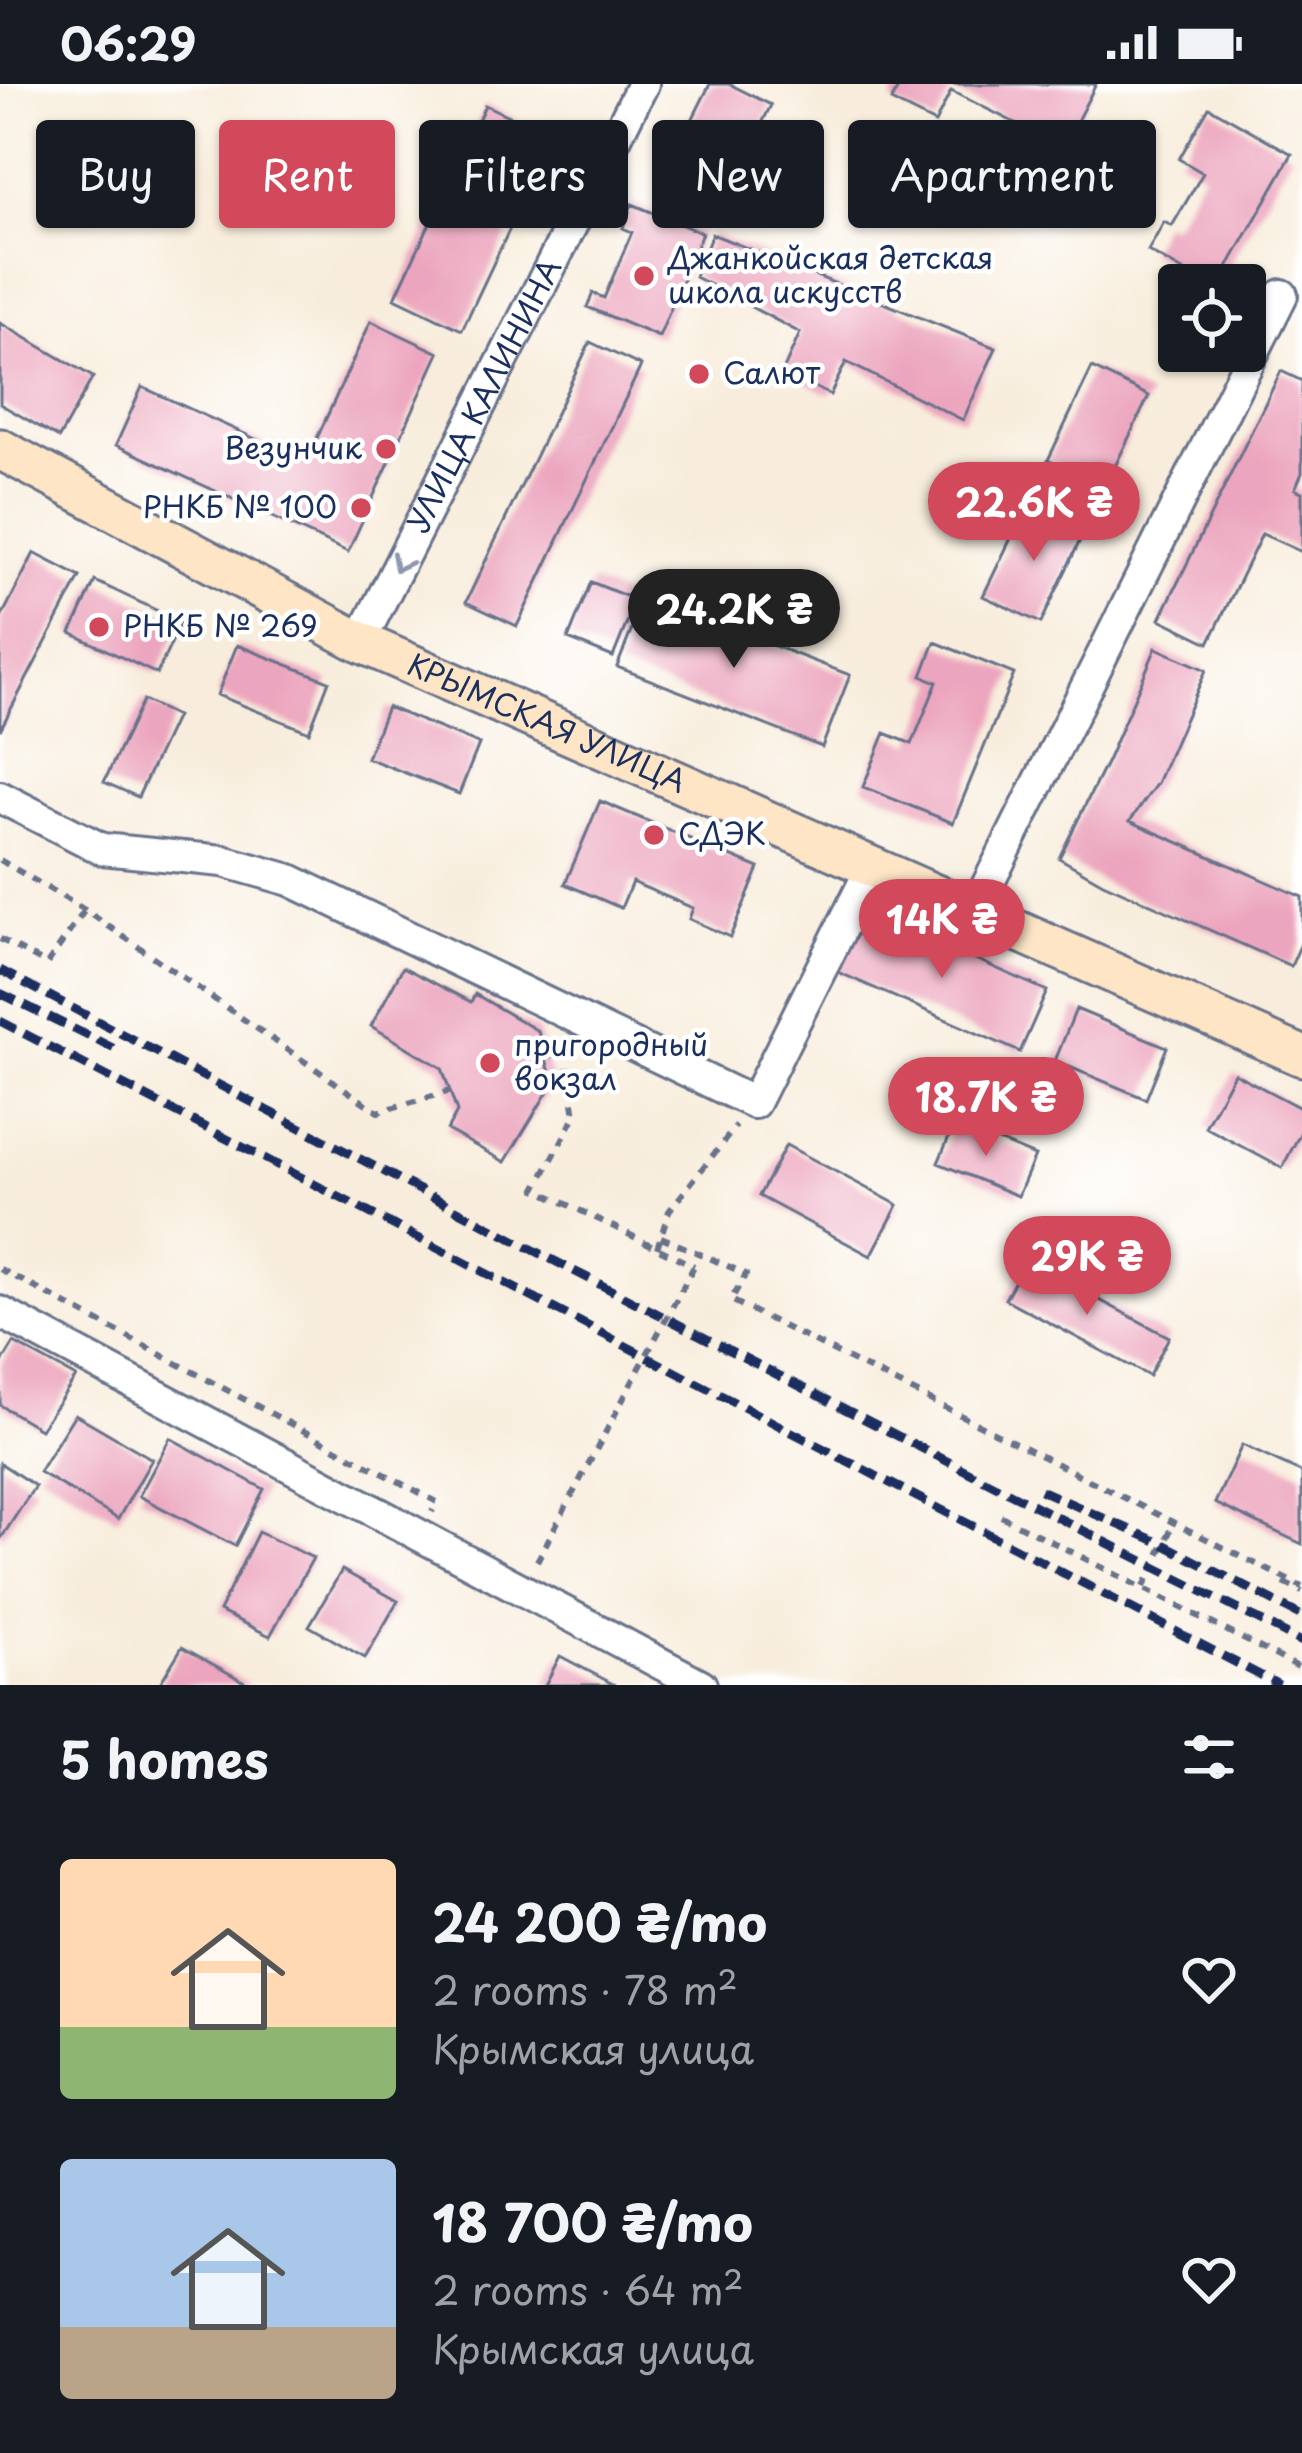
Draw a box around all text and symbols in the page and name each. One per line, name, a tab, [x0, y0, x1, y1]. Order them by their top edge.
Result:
text: 06:29	[60, 8, 197, 76]
chip: Buy	[36, 120, 195, 228]
chip: Rent	[219, 120, 395, 228]
chip: Filters	[419, 120, 628, 228]
chip: New	[652, 120, 824, 228]
chip: Apartment	[848, 120, 1156, 228]
place label: Джанкойская детская школа искусств	[667, 234, 993, 313]
street label: УЛИЦА КАЛИНИНА	[394, 250, 571, 540]
marker: Джанкойская детская школа искусств	[631, 263, 657, 289]
map controls	[1158, 264, 1266, 372]
button: locate	[1158, 264, 1266, 372]
place label: Салют	[723, 349, 820, 394]
marker: Салют	[686, 361, 712, 387]
place label: Везунчик	[224, 424, 362, 469]
marker: Везунчик	[373, 436, 399, 462]
pin: 22.6K ₴	[923, 462, 1145, 564]
text: 22.6K ₴	[955, 471, 1113, 530]
place label: РНКБ № 100	[143, 483, 337, 528]
marker: РНКБ № 100	[348, 495, 374, 521]
one-way arrow	[390, 551, 414, 572]
pin: 24.2K ₴	[623, 569, 845, 671]
text: 24.2K ₴	[655, 578, 813, 637]
place label: РНКБ № 269	[123, 602, 317, 647]
marker: РНКБ № 269	[86, 614, 112, 640]
street label: КРЫМСКАЯ УЛИЦА	[401, 641, 694, 803]
place label: СДЭК	[678, 810, 766, 855]
marker: СДЭК	[641, 822, 667, 848]
pin: 14K ₴	[858, 879, 1026, 981]
text: 14K ₴	[886, 888, 998, 947]
place label: пригородный вокзал	[514, 1021, 708, 1100]
marker: пригородный вокзал	[477, 1050, 503, 1076]
pin: 18.7K ₴	[875, 1057, 1097, 1159]
text: 18.7K ₴	[915, 1066, 1057, 1125]
pin: 29K ₴	[1003, 1216, 1171, 1318]
text: 29K ₴	[1030, 1225, 1144, 1284]
text: 5 homes	[60, 1719, 269, 1796]
icon: filters	[1176, 1724, 1242, 1790]
text: 24 200 ₴/mo	[432, 1882, 767, 1959]
icon: home	[156, 1907, 300, 2051]
icon: heart	[1176, 1946, 1242, 2012]
text: 2 rooms · 78 m²	[432, 1959, 738, 2018]
text: Крымская улица	[432, 2018, 754, 2077]
text: 18 700 ₴/mo	[432, 2182, 753, 2259]
icon: home	[156, 2207, 300, 2351]
icon: heart	[1176, 2246, 1242, 2312]
text: 2 rooms · 64 m²	[432, 2259, 744, 2318]
text: Крымская улица	[432, 2318, 754, 2377]

